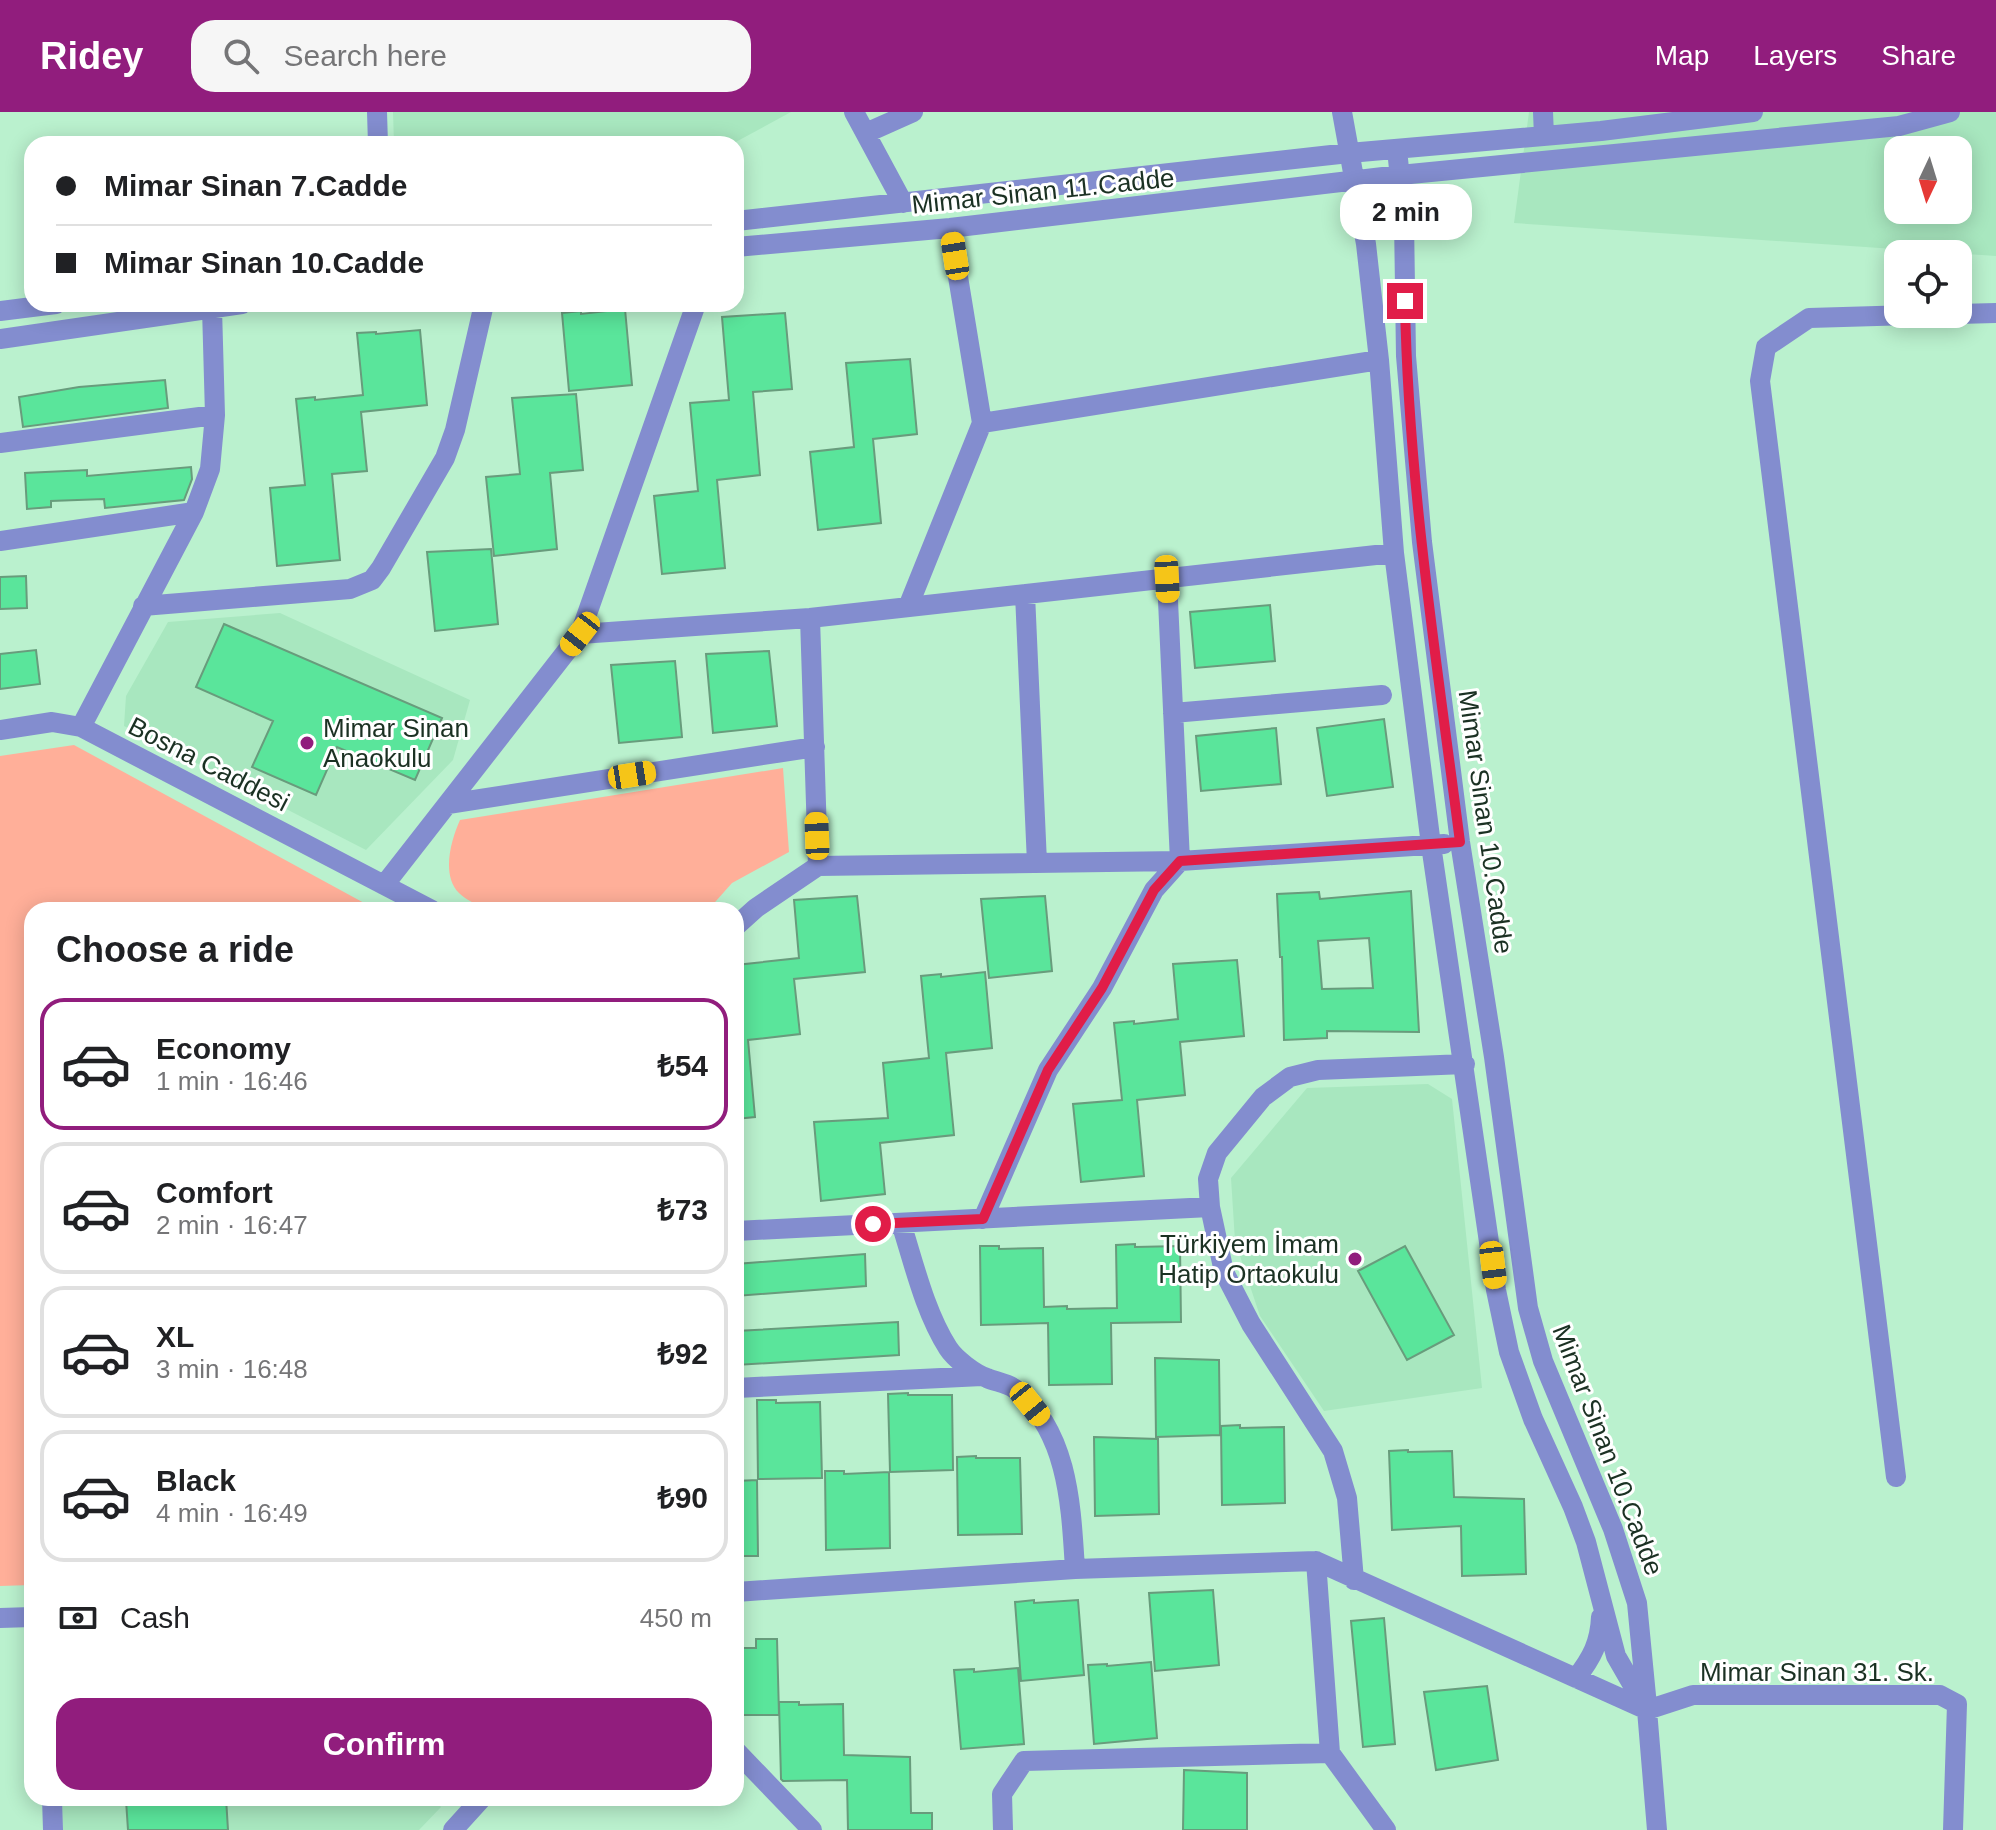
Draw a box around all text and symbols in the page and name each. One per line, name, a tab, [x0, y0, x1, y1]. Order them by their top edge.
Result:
search box	[191, 20, 751, 92]
icon: search	[219, 34, 263, 78]
text: Ridey	[40, 35, 143, 77]
text: Search here	[283, 39, 447, 72]
text: Map	[1655, 40, 1709, 71]
text: Layers	[1753, 40, 1837, 71]
text: Share	[1881, 40, 1956, 71]
north arrow	[1884, 136, 1972, 224]
map controls	[1884, 136, 1972, 328]
street label: Mimar Sinan 11.Cadde	[910, 162, 1176, 220]
text: Mimar Sinan 7.Cadde	[104, 169, 407, 202]
callout: 2 min	[1339, 185, 1471, 241]
text: 2 min	[1372, 197, 1440, 227]
car	[939, 230, 971, 282]
button: locate	[1884, 240, 1972, 328]
text: Mimar Sinan 10.Cadde	[104, 246, 424, 279]
route end	[1387, 283, 1423, 319]
car	[1154, 554, 1180, 604]
car	[556, 608, 604, 660]
street label: Mimar Sinan 10.Cadde	[1453, 688, 1519, 956]
street label: Bosna Caddesi	[124, 711, 294, 817]
place label: Mimar Sinan Anaokulu	[323, 713, 469, 773]
marker: Mimar Sinan Anaokulu	[298, 734, 316, 752]
car	[606, 759, 658, 791]
car	[804, 812, 830, 860]
text: Choose a ride	[56, 929, 294, 970]
icon: car	[60, 1028, 132, 1100]
text: Economy	[156, 1032, 291, 1065]
text: ₺54	[657, 1049, 708, 1082]
text: 1 min · 16:46	[156, 1066, 308, 1096]
icon: car	[60, 1172, 132, 1244]
text: Comfort	[156, 1176, 273, 1209]
text: ₺73	[657, 1193, 708, 1226]
route start	[855, 1206, 891, 1242]
text: 2 min · 16:47	[156, 1210, 308, 1240]
place label: Türkiyem İmam Hatip Ortaokulu	[1158, 1229, 1339, 1289]
car	[1478, 1240, 1508, 1290]
marker: Türkiyem İmam Hatip Ortaokulu	[1346, 1250, 1364, 1268]
icon: car	[60, 1316, 132, 1388]
text: XL	[156, 1320, 194, 1353]
street label: Mimar Sinan 10.Cadde	[1546, 1320, 1670, 1580]
text: ₺92	[657, 1337, 708, 1370]
text: 3 min · 16:48	[156, 1354, 308, 1384]
car	[1006, 1378, 1054, 1430]
icon: car	[60, 1460, 132, 1532]
text: Black	[156, 1464, 236, 1497]
text: ₺90	[657, 1481, 708, 1514]
text: 4 min · 16:49	[156, 1498, 308, 1528]
icon: cash	[56, 1596, 100, 1640]
text: Cash	[120, 1601, 190, 1634]
text: 450 m	[640, 1603, 712, 1633]
street label: Mimar Sinan 31. Sk.	[1700, 1657, 1934, 1687]
button: Confirm	[56, 1698, 712, 1790]

